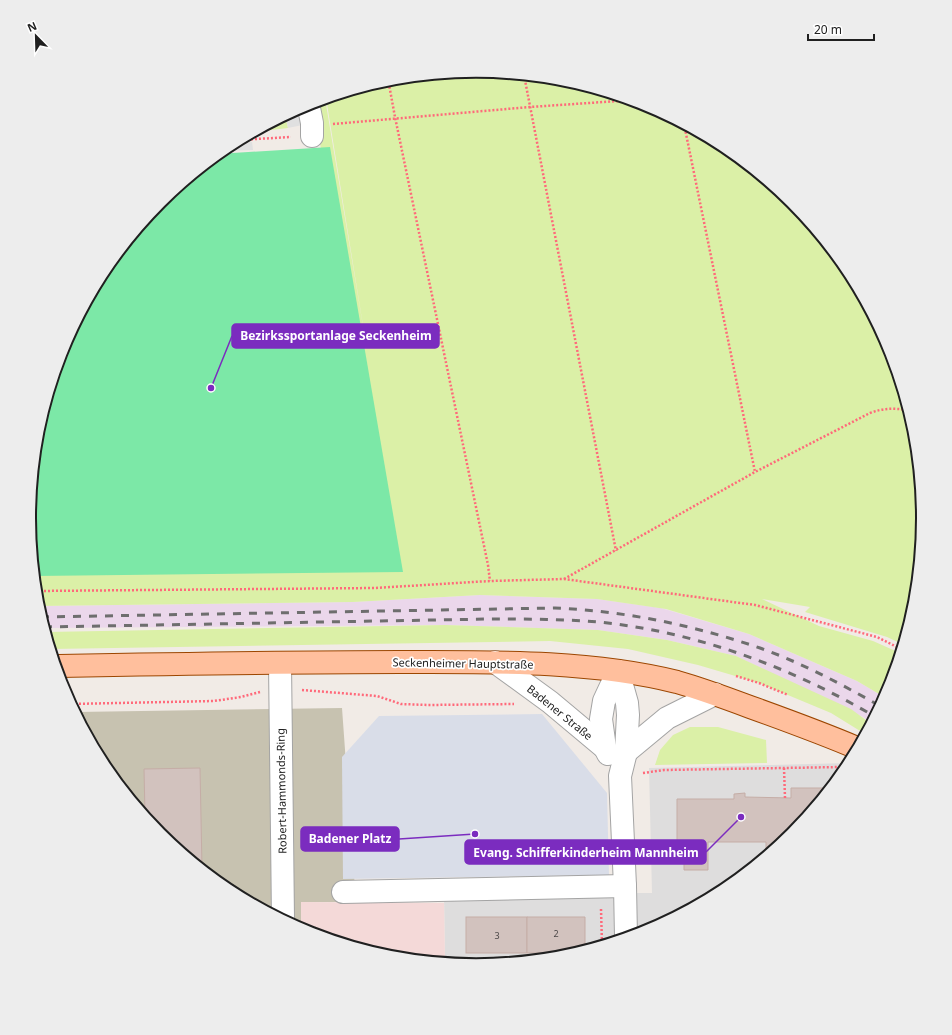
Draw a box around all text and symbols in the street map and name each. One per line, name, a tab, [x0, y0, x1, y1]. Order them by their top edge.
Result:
north arrow	[16, 16, 56, 56]
scale bar	[808, 16, 874, 42]
text: N	[25, 18, 39, 35]
text: 20 m	[814, 21, 842, 38]
callout: Bezirkssportanlage Seckenheim	[232, 324, 439, 348]
text: Bezirkssportanlage Seckenheim	[240, 327, 432, 344]
street label: Seckenheimer Hauptstraße	[392, 654, 534, 672]
street label: Badener Straße	[524, 681, 596, 743]
street label: Robert-Hammonds-Ring	[272, 728, 290, 854]
callout: Badener Platz	[301, 827, 399, 851]
text: Badener Platz	[309, 830, 391, 847]
callout: Evang. Schifferkinderheim Mannheim	[465, 840, 706, 864]
text: Evang. Schifferkinderheim Mannheim	[473, 844, 699, 861]
house number: 2	[553, 927, 559, 940]
house number: 3	[494, 929, 500, 942]

